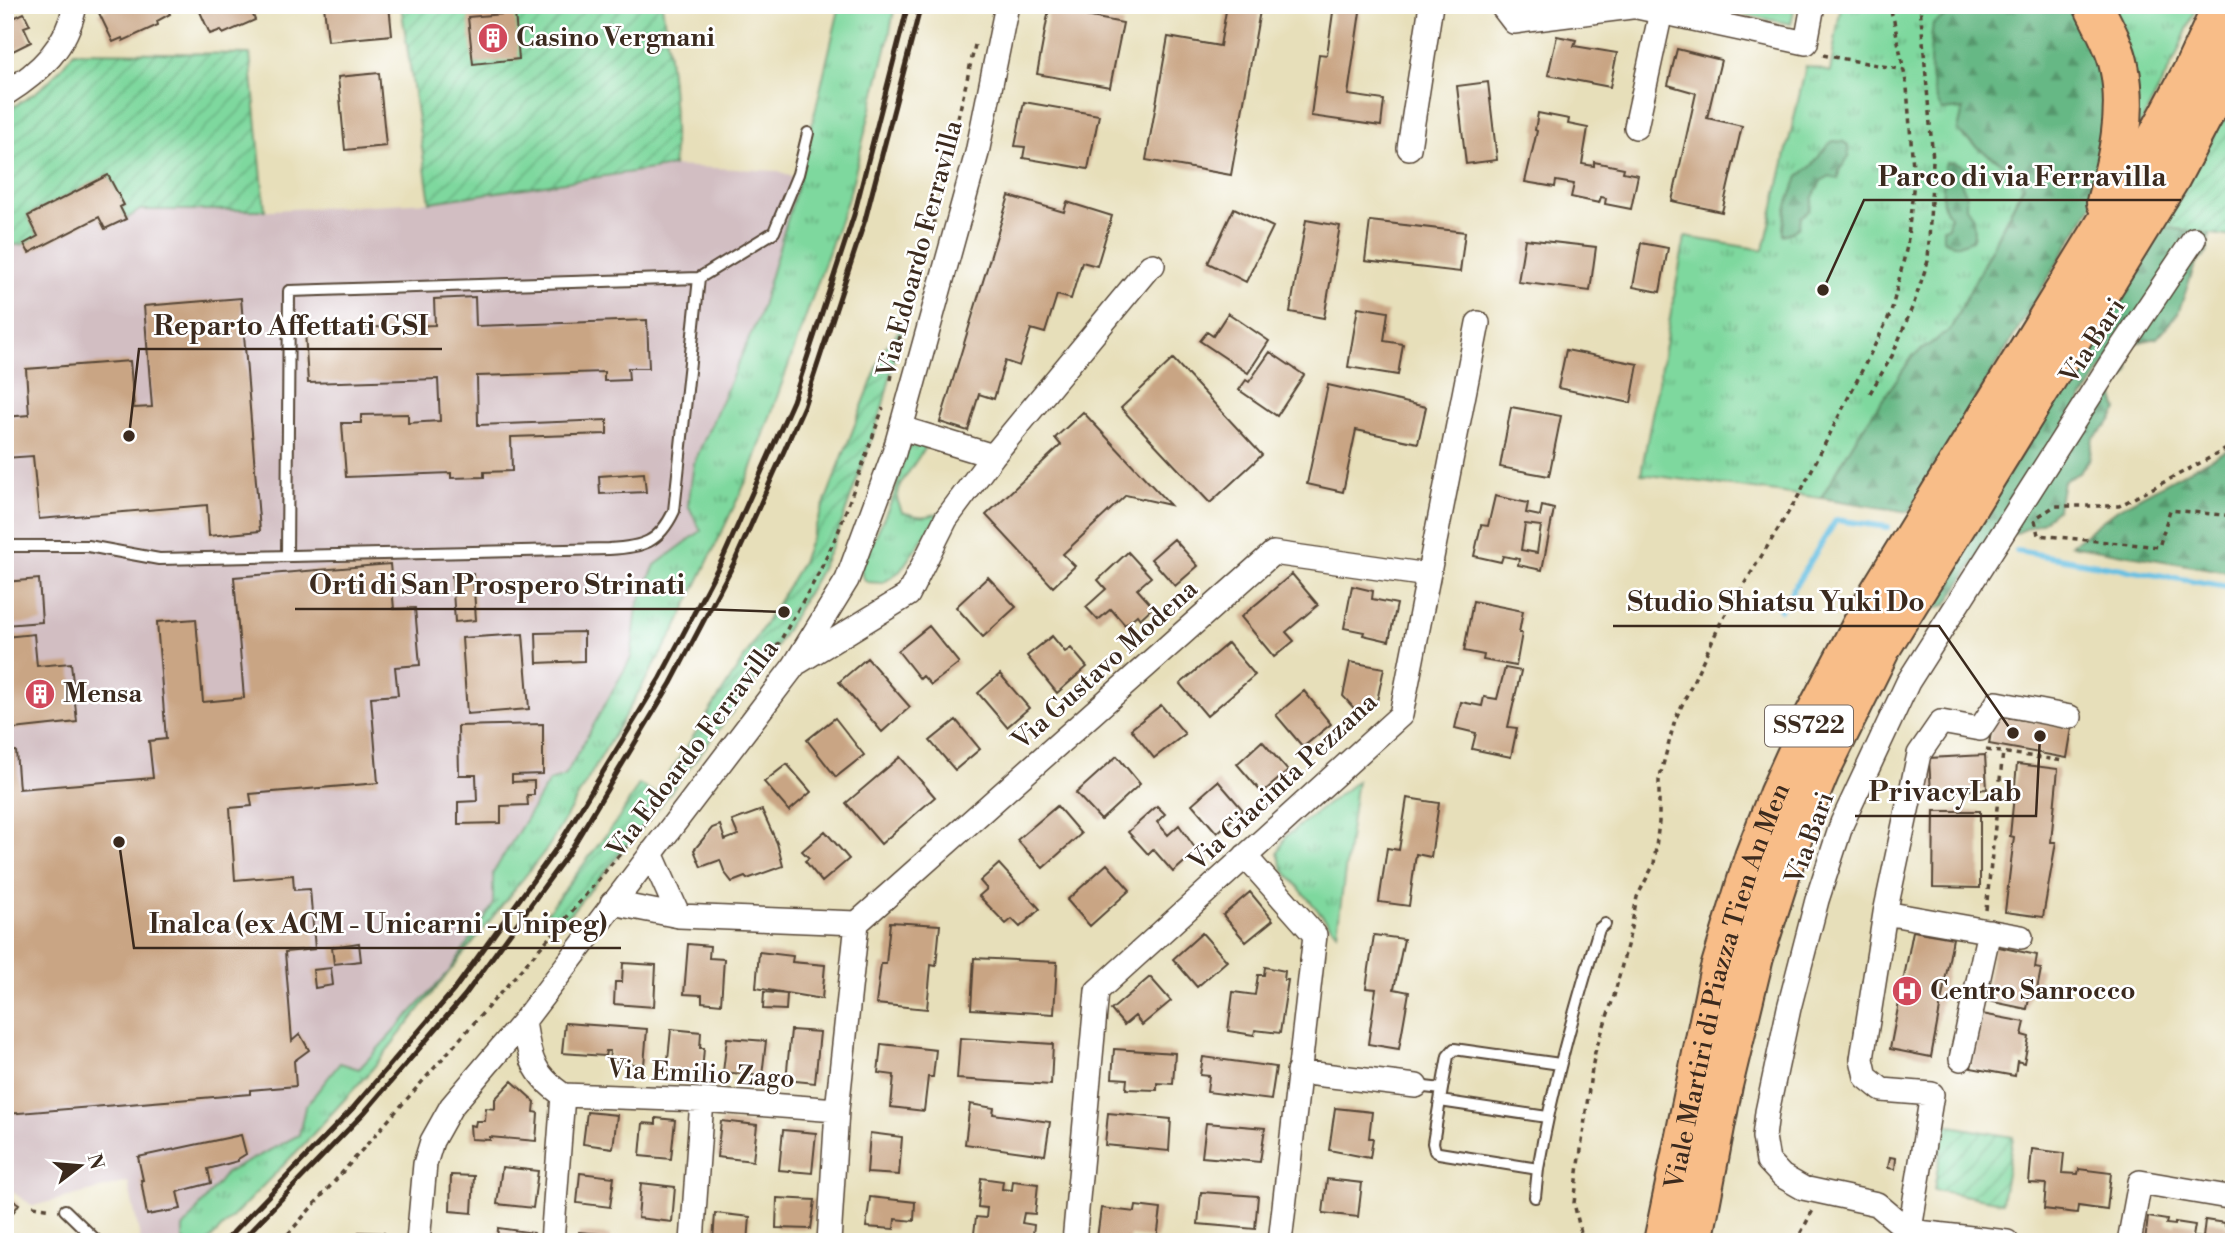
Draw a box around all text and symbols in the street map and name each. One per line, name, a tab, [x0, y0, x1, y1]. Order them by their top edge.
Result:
building icon: Casino Vergnani	[476, 21, 510, 55]
place label: Casino Vergnani	[516, 22, 715, 54]
street label: Via Edoardo Ferravilla	[870, 116, 970, 382]
callout: Parco di via Ferravilla	[1864, 151, 2181, 200]
text: Parco di via Ferravilla	[1878, 160, 2167, 195]
street label: Via Bari	[2053, 292, 2133, 391]
callout: Reparto Affettati GSI	[139, 300, 442, 349]
text: Reparto Affettati GSI	[153, 309, 429, 344]
callout: Orti di San Prospero Strinati	[295, 560, 699, 609]
text: Orti di San Prospero Strinati	[309, 568, 685, 603]
street label: Via Gustavo Modena	[1005, 573, 1205, 757]
callout: Studio Shiatsu Yuki Do	[1613, 577, 1939, 626]
text: Studio Shiatsu Yuki Do	[1627, 585, 1925, 620]
street label: Via Edoardo Ferravilla	[600, 633, 786, 865]
building icon: Mensa	[23, 677, 57, 711]
place label: Mensa	[63, 678, 143, 710]
street label: Via Giacinta Pezzana	[1181, 686, 1385, 878]
road number: SS722	[1765, 706, 1853, 746]
callout: PrivacyLab	[1855, 767, 2036, 816]
text: PrivacyLab	[1868, 775, 2022, 810]
street label: Viale Martiri di Piazza Tien An Men	[1658, 778, 1797, 1193]
street label: Via Bari	[1778, 787, 1841, 890]
callout: Inalca (ex ACM - Unicarni - Unipeg)	[134, 899, 621, 948]
text: Inalca (ex ACM - Unicarni - Unipeg)	[149, 907, 607, 942]
hospital icon: Centro Sanrocco	[1890, 974, 1924, 1008]
place label: Centro Sanrocco	[1930, 975, 2135, 1007]
street label: Via Emilio Zago	[605, 1053, 796, 1095]
north arrow	[46, 1132, 116, 1202]
text: N	[82, 1151, 109, 1172]

